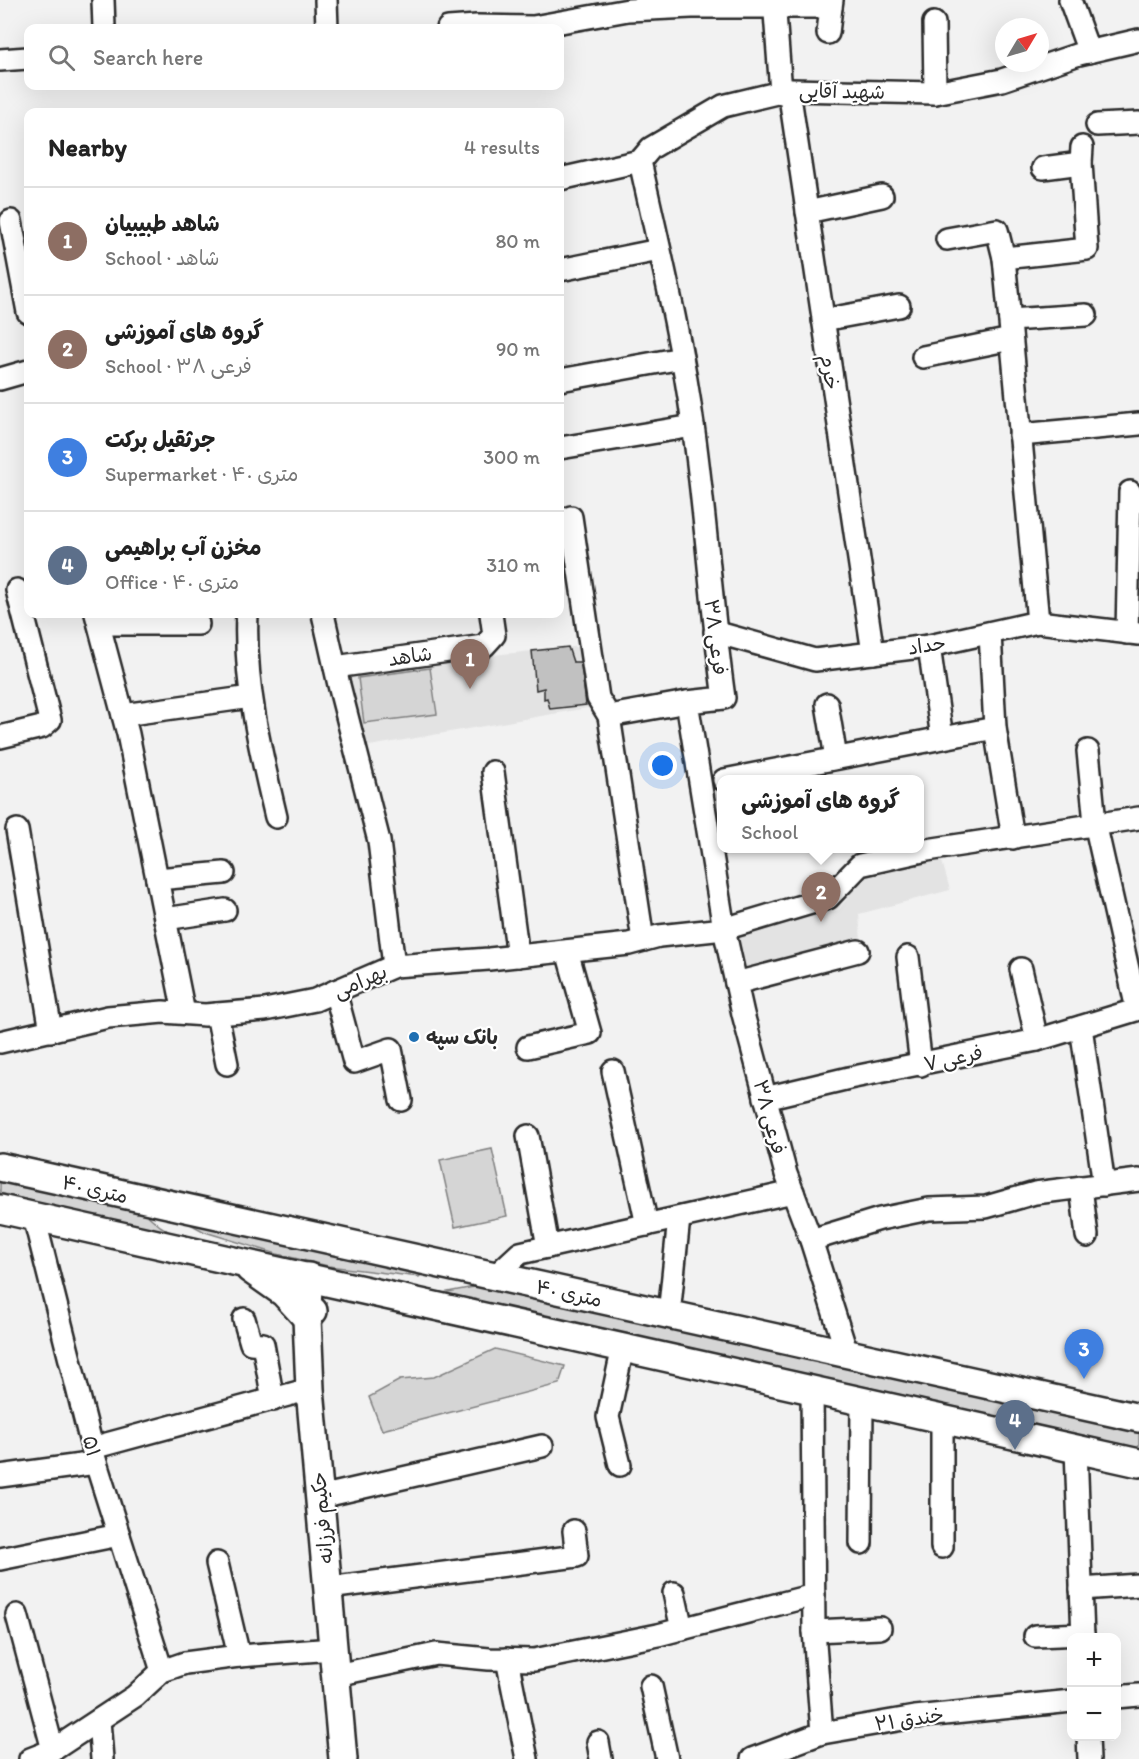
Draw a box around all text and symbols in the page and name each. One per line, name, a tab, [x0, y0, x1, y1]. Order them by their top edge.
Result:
north arrow	[995, 18, 1049, 72]
search box	[24, 24, 564, 90]
icon: search	[45, 41, 78, 74]
text: Search here	[93, 44, 203, 71]
street label: شهید آقایی	[799, 78, 885, 105]
text: Nearby	[48, 131, 127, 163]
text: 4 results	[464, 135, 540, 159]
text: شاهد طبیبیان	[105, 210, 220, 237]
text: 1	[63, 229, 72, 253]
text: 80 m	[495, 229, 540, 253]
text: School · شاهد	[105, 246, 220, 270]
text: گروه های آموزشی	[105, 318, 264, 345]
text: 2	[62, 337, 73, 361]
text: 90 m	[496, 337, 540, 361]
street label: خرم	[811, 353, 845, 392]
text: School · فرعی ۳۸	[105, 354, 252, 378]
text: جرثقیل برکت	[105, 426, 215, 453]
text: 3	[62, 445, 73, 469]
text: 300 m	[483, 445, 540, 469]
text: Supermarket · ۴۰ متری	[105, 462, 298, 486]
text: مخزن آب براهیمی	[105, 534, 262, 561]
text: 4	[61, 553, 74, 577]
text: 310 m	[486, 553, 540, 577]
text: Office · ۴۰ متری	[105, 570, 239, 594]
street label: فرعی ۳۸	[698, 598, 733, 676]
street label: حداد	[906, 630, 947, 660]
pin: 1	[450, 640, 490, 689]
street label: شاهد	[387, 641, 433, 671]
your location	[648, 751, 677, 780]
popup	[717, 775, 924, 853]
text: گروه های آموزشی	[741, 787, 900, 814]
text: School	[741, 820, 798, 844]
pin: 2	[802, 872, 840, 922]
street label: بهرامی	[329, 959, 391, 1004]
place label: بانک سپه	[426, 1025, 498, 1050]
marker: بانک سپه	[407, 1030, 421, 1044]
street label: فرعی ۷	[921, 1040, 985, 1077]
street label: فرعی ۳۸	[748, 1077, 791, 1157]
street label: ۴۰ متری	[60, 1170, 130, 1208]
street label: ۴۰ متری	[534, 1274, 604, 1312]
pin: 3	[1064, 1330, 1104, 1379]
pin: 4	[996, 1400, 1034, 1450]
street label: ۵۱	[78, 1433, 106, 1459]
street label: حکیم فرزانه	[306, 1471, 341, 1565]
map controls	[1067, 1633, 1121, 1741]
button: +	[1067, 1633, 1121, 1687]
button: −	[1067, 1687, 1121, 1741]
street label: ۲۱ خندق	[873, 1702, 945, 1736]

